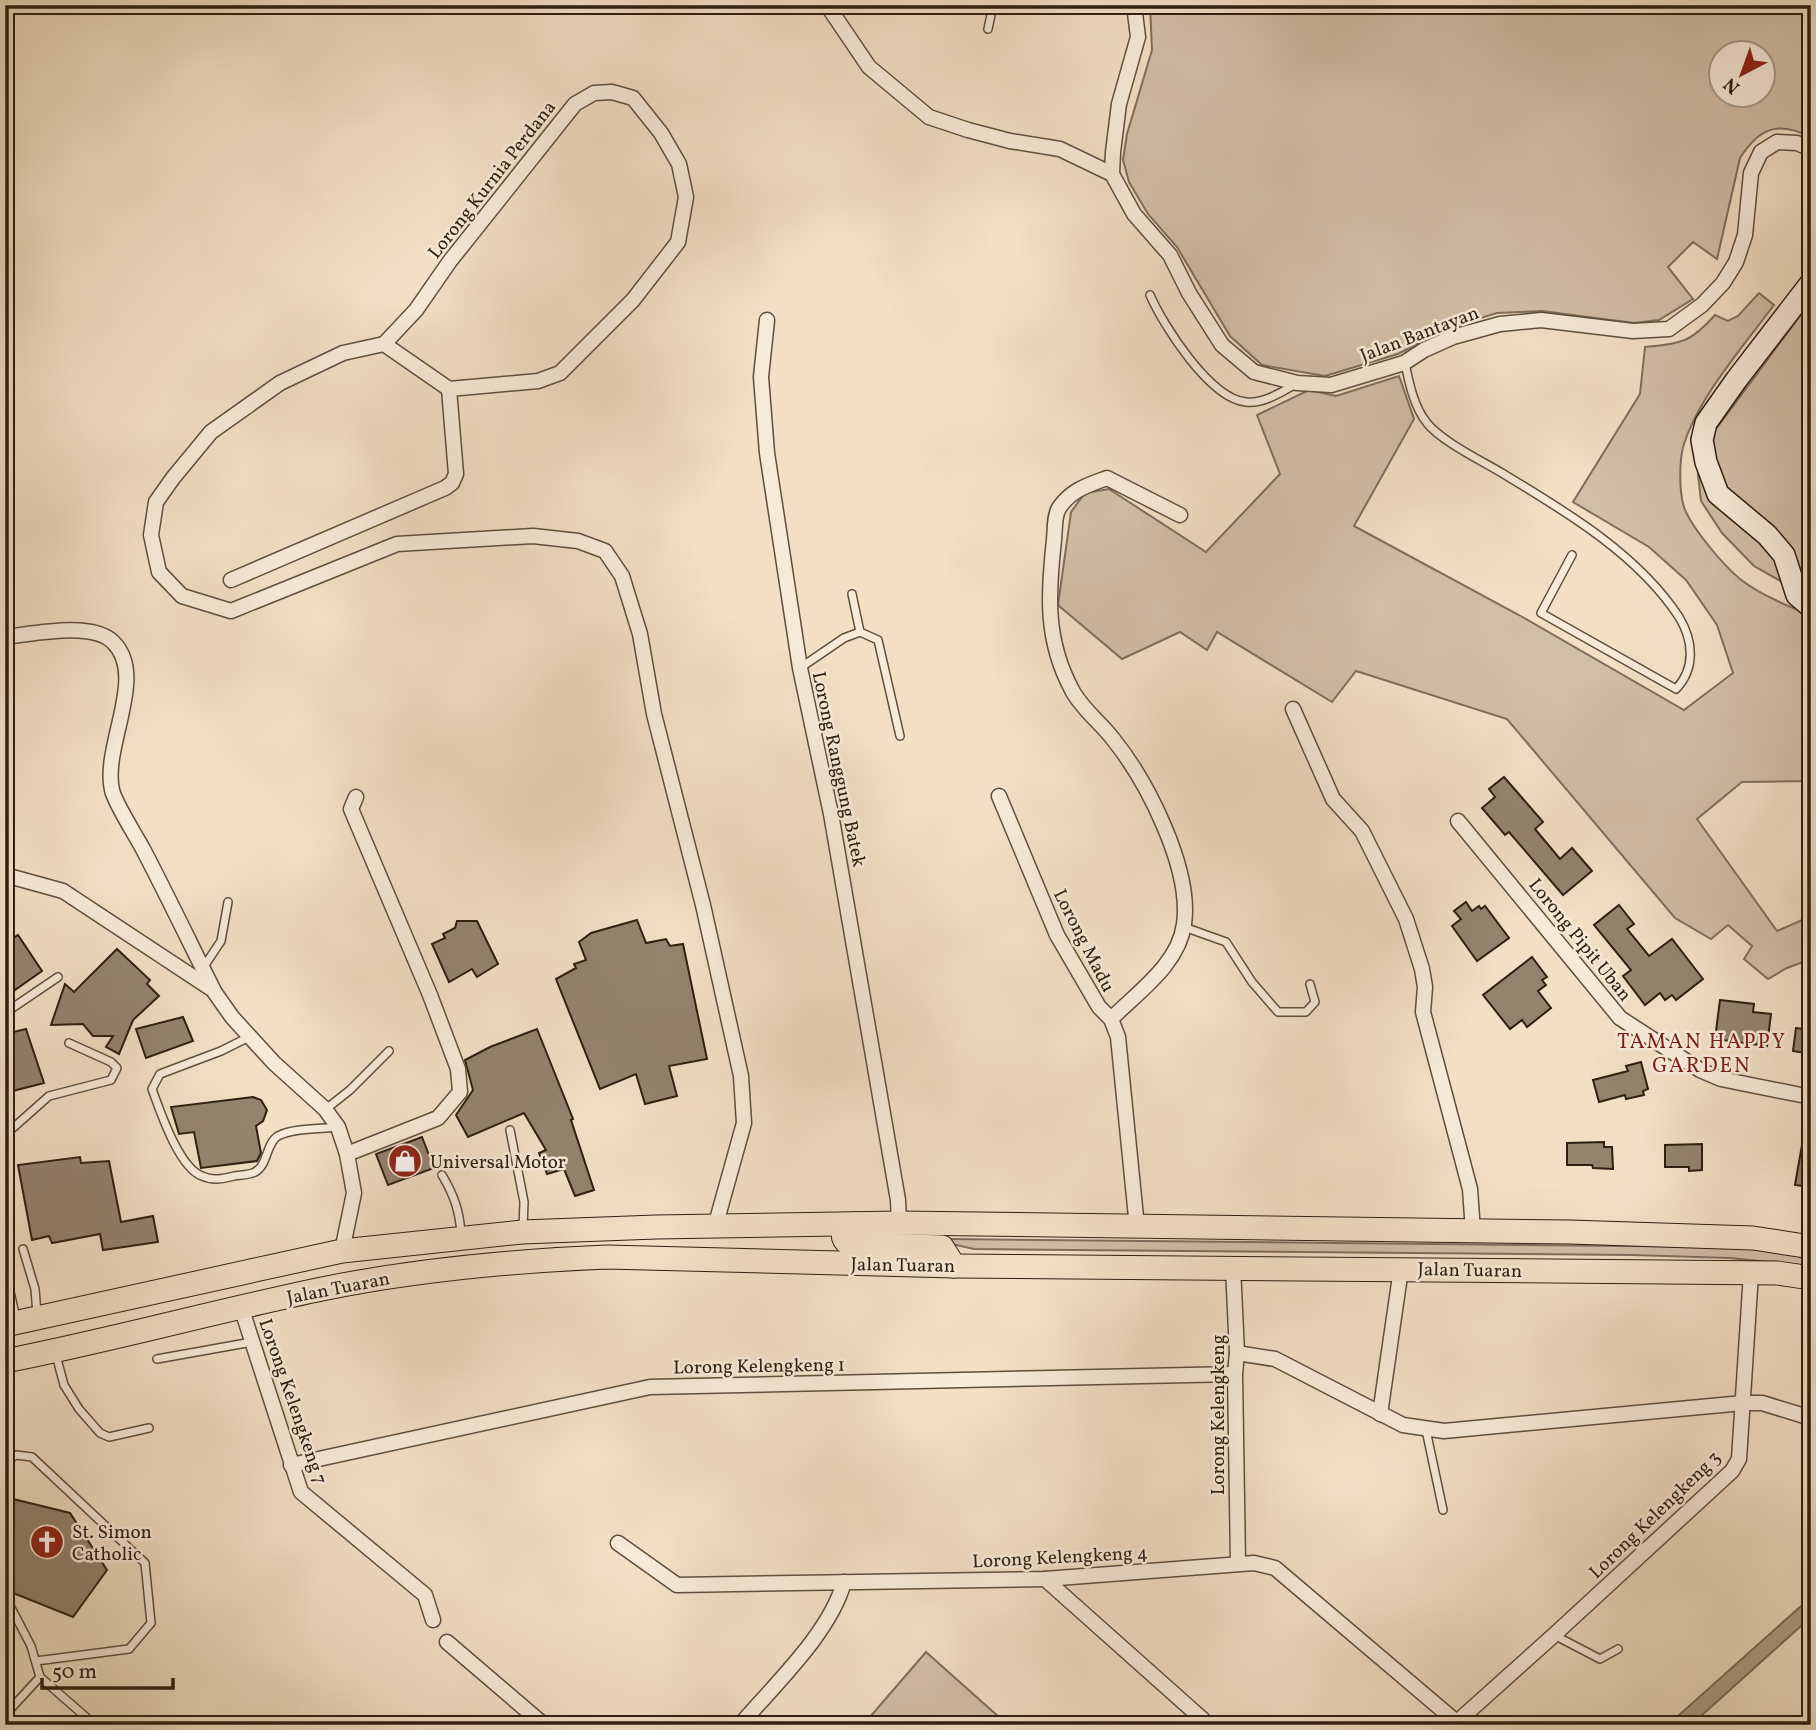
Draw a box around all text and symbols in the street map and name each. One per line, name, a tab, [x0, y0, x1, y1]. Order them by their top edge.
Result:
north arrow	[1708, 38, 1778, 108]
text: N	[1718, 71, 1746, 100]
street label: Lorong Kurnia Perdana	[423, 96, 563, 265]
street label: Jalan Bantayan	[1357, 300, 1483, 369]
street label: Lorong Ranggung Batek	[805, 669, 871, 870]
street label: Lorong Pipit Uban	[1522, 873, 1637, 1007]
street label: Lorong Madu	[1046, 885, 1120, 997]
district label: TAMAN HAPPY GARDEN	[1617, 1028, 1787, 1081]
shop icon: Universal Motor	[386, 1142, 424, 1180]
place label: Universal Motor	[430, 1150, 566, 1176]
street label: Jalan Tuaran	[850, 1252, 955, 1280]
street label: Jalan Tuaran	[1417, 1257, 1522, 1285]
street label: Jalan Tuaran	[285, 1266, 392, 1312]
street label: Lorong Kelengkeng 7	[252, 1315, 333, 1488]
street label: Lorong Kelengkeng	[1206, 1335, 1232, 1495]
street label: Lorong Kelengkeng 1	[673, 1353, 845, 1381]
street label: Lorong Kelengkeng 3	[1584, 1446, 1727, 1585]
place label: St. Simon Catholic	[72, 1520, 152, 1568]
church icon: St. Simon Catholic	[28, 1523, 66, 1561]
street label: Lorong Kelengkeng 4	[972, 1540, 1149, 1576]
scale bar	[42, 1646, 173, 1690]
text: 50 m	[52, 1658, 97, 1687]

